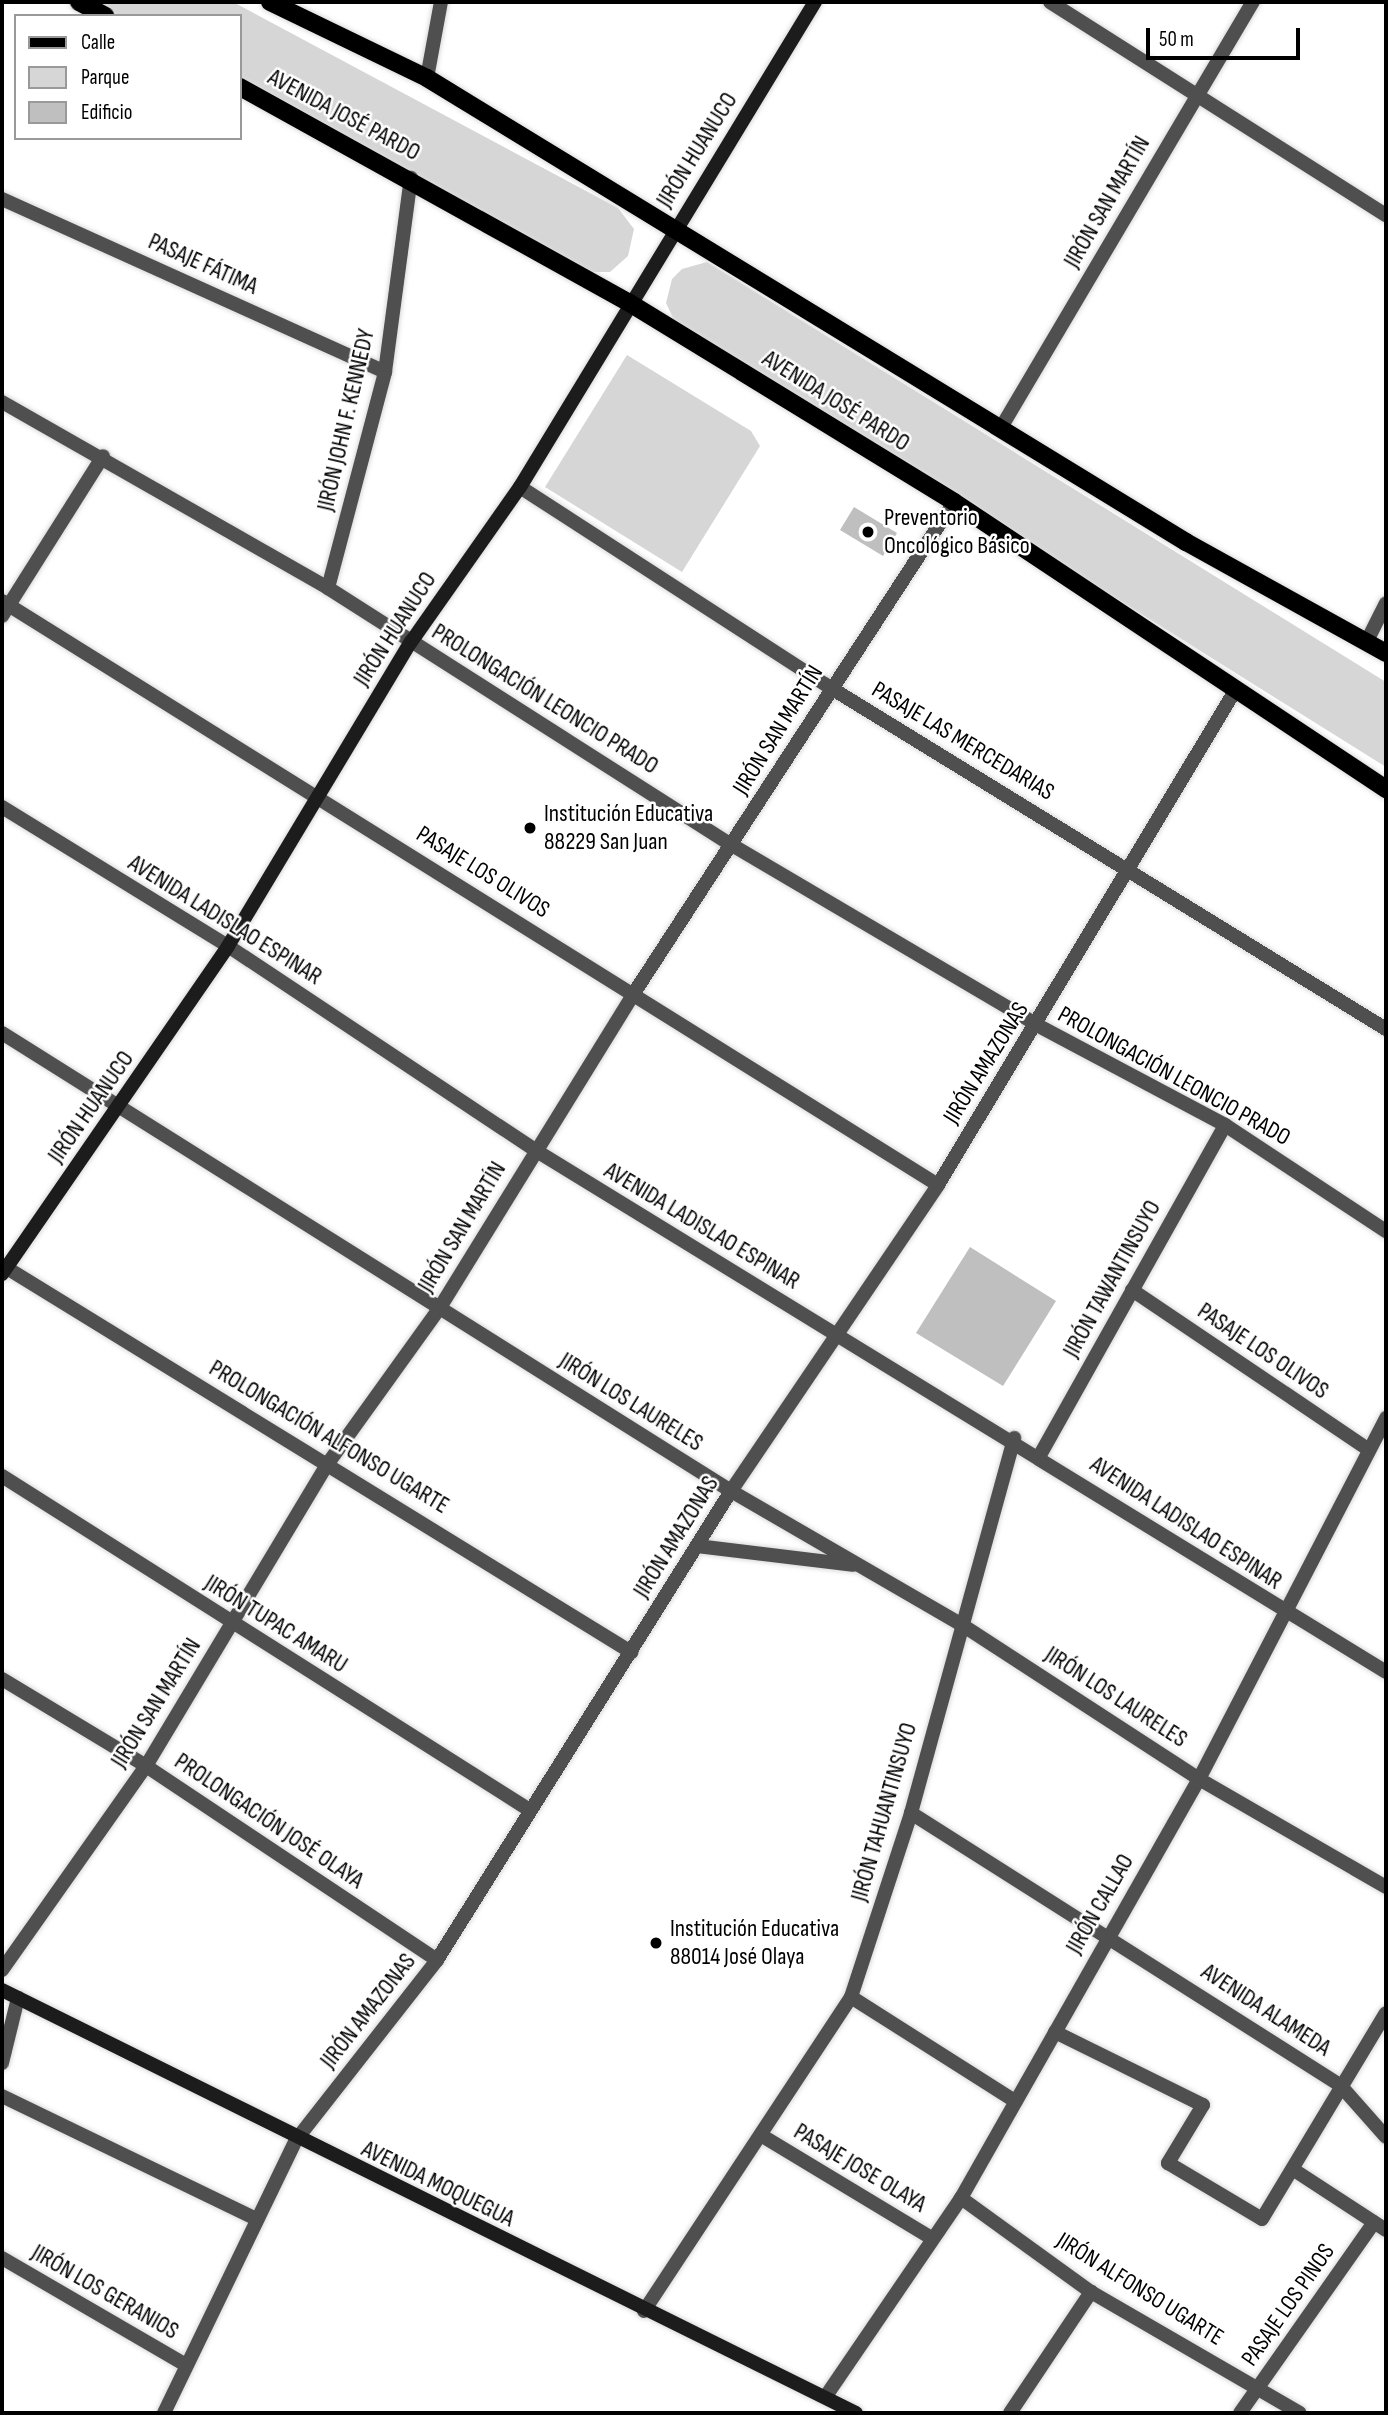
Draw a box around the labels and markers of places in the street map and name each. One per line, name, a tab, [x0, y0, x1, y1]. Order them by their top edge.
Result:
place label: Preventorio Oncológico Básico	[884, 504, 1030, 560]
marker: Preventorio Oncológico Básico	[858, 522, 878, 542]
place label: Institución Educativa 88229 San Juan	[544, 800, 713, 856]
marker: Institución Educativa 88229 San Juan	[522, 820, 538, 836]
place label: Institución Educativa 88014 José Olaya	[670, 1915, 839, 1971]
marker: Institución Educativa 88014 José Olaya	[648, 1935, 664, 1951]

